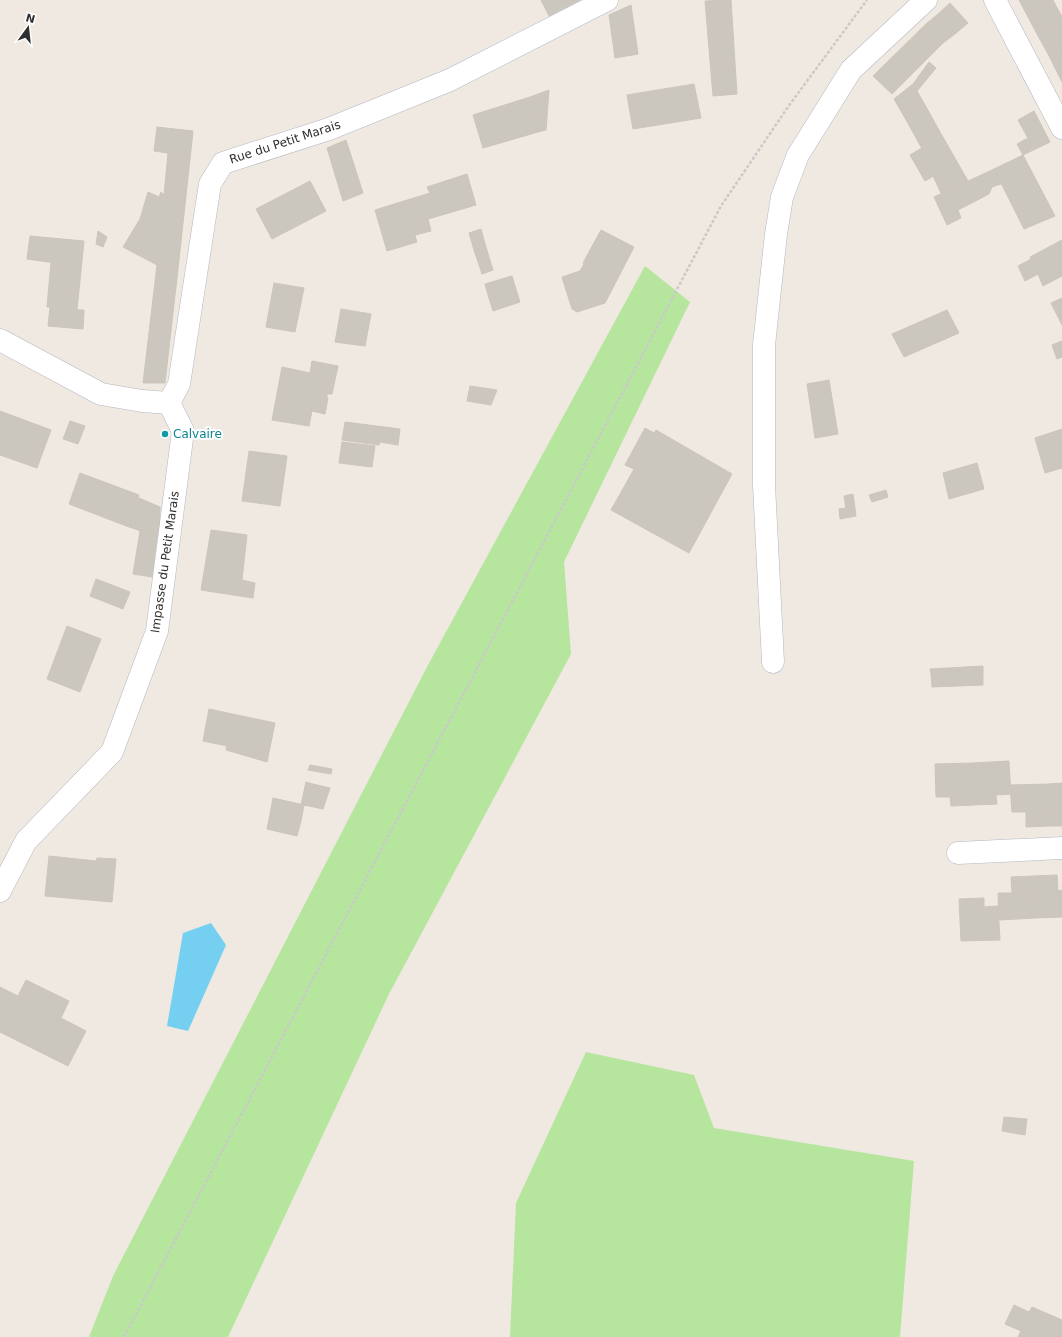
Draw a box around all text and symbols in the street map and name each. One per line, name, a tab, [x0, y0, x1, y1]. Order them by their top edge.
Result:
north arrow	[8, 8, 48, 48]
text: N	[24, 11, 37, 26]
street label: Rue du Petit Marais	[228, 117, 342, 167]
place label: Calvaire	[173, 427, 222, 441]
marker: Calvaire	[160, 429, 170, 439]
street label: Impasse du Petit Marais	[148, 490, 182, 634]

